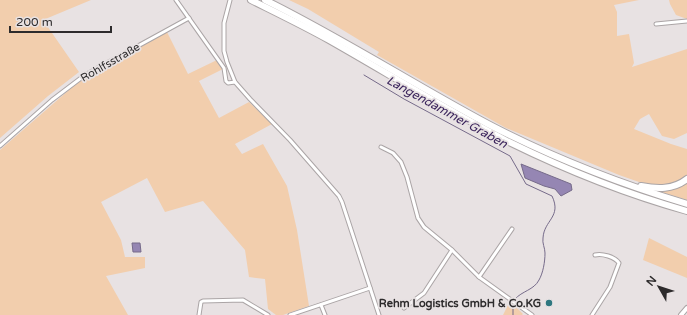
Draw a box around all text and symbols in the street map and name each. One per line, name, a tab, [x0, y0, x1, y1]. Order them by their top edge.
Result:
scale bar	[10, 8, 111, 34]
text: 200 m	[16, 15, 53, 29]
street label: Rohlfsstraße	[78, 40, 142, 85]
water label: Langendammer Graben	[384, 73, 510, 151]
north arrow	[639, 267, 679, 307]
text: N	[644, 273, 659, 289]
place label: Rehm Logistics GmbH & Co.KG	[379, 297, 541, 311]
marker: Rehm Logistics GmbH & Co.KG	[544, 298, 554, 308]

